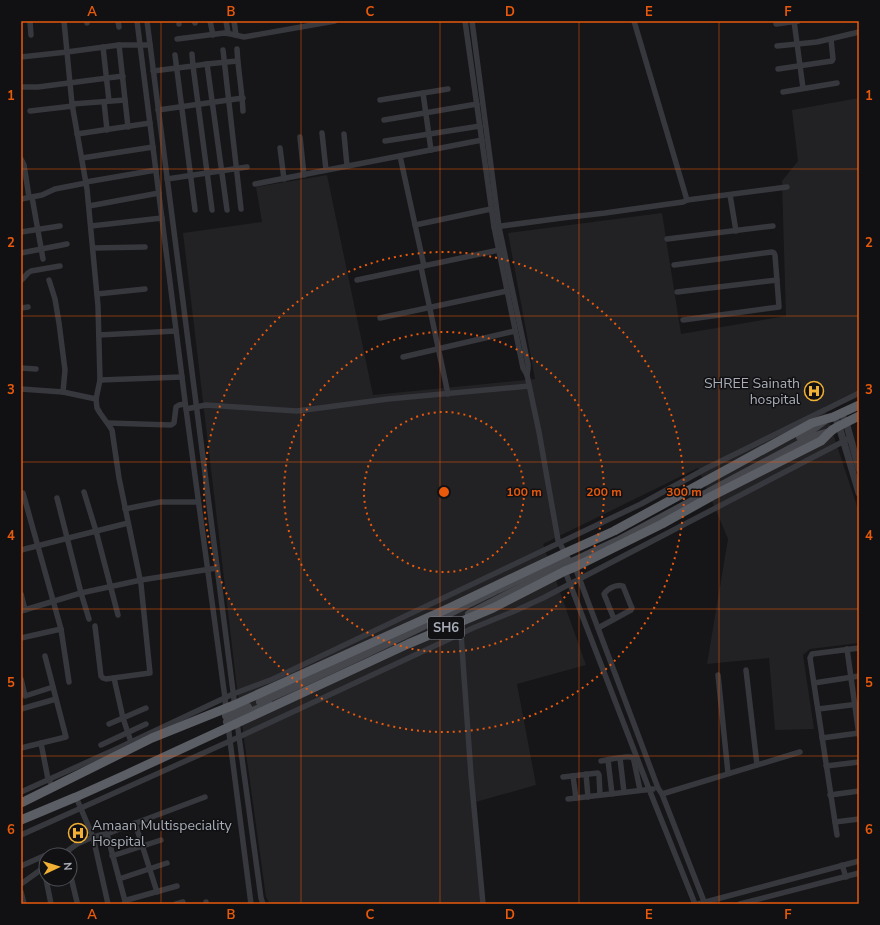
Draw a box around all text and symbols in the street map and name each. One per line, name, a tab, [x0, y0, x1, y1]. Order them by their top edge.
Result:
text: A	[87, 3, 97, 21]
text: B	[227, 3, 236, 21]
text: C	[366, 3, 375, 21]
text: D	[505, 3, 515, 21]
text: E	[645, 3, 653, 21]
text: F	[784, 3, 792, 21]
text: 1	[7, 87, 15, 105]
text: 1	[865, 87, 873, 105]
text: 2	[7, 234, 15, 252]
text: 2	[865, 234, 873, 252]
place label: SHREE Sainath hospital	[704, 374, 801, 409]
hospital icon: SHREE Sainath hospital	[803, 380, 825, 402]
text: 3	[7, 381, 15, 399]
text: 3	[865, 381, 873, 399]
text: 100 m	[506, 484, 542, 500]
text: 200 m	[586, 484, 622, 500]
text: 300 m	[666, 484, 702, 500]
centre of rings	[437, 485, 451, 499]
text: 4	[7, 527, 15, 545]
text: 4	[865, 527, 873, 545]
road number: SH6	[428, 617, 464, 639]
text: 5	[7, 674, 15, 692]
text: 5	[865, 674, 873, 692]
place label: Amaan Multispeciality Hospital	[92, 816, 232, 851]
text: 6	[7, 821, 15, 839]
text: 6	[865, 821, 873, 839]
hospital icon: Amaan Multispeciality Hospital	[67, 822, 89, 844]
north arrow	[38, 847, 78, 887]
text: N	[60, 862, 75, 871]
text: A	[87, 906, 97, 924]
text: B	[227, 906, 236, 924]
text: C	[366, 906, 375, 924]
text: D	[505, 906, 515, 924]
text: E	[645, 906, 653, 924]
text: F	[784, 906, 792, 924]

